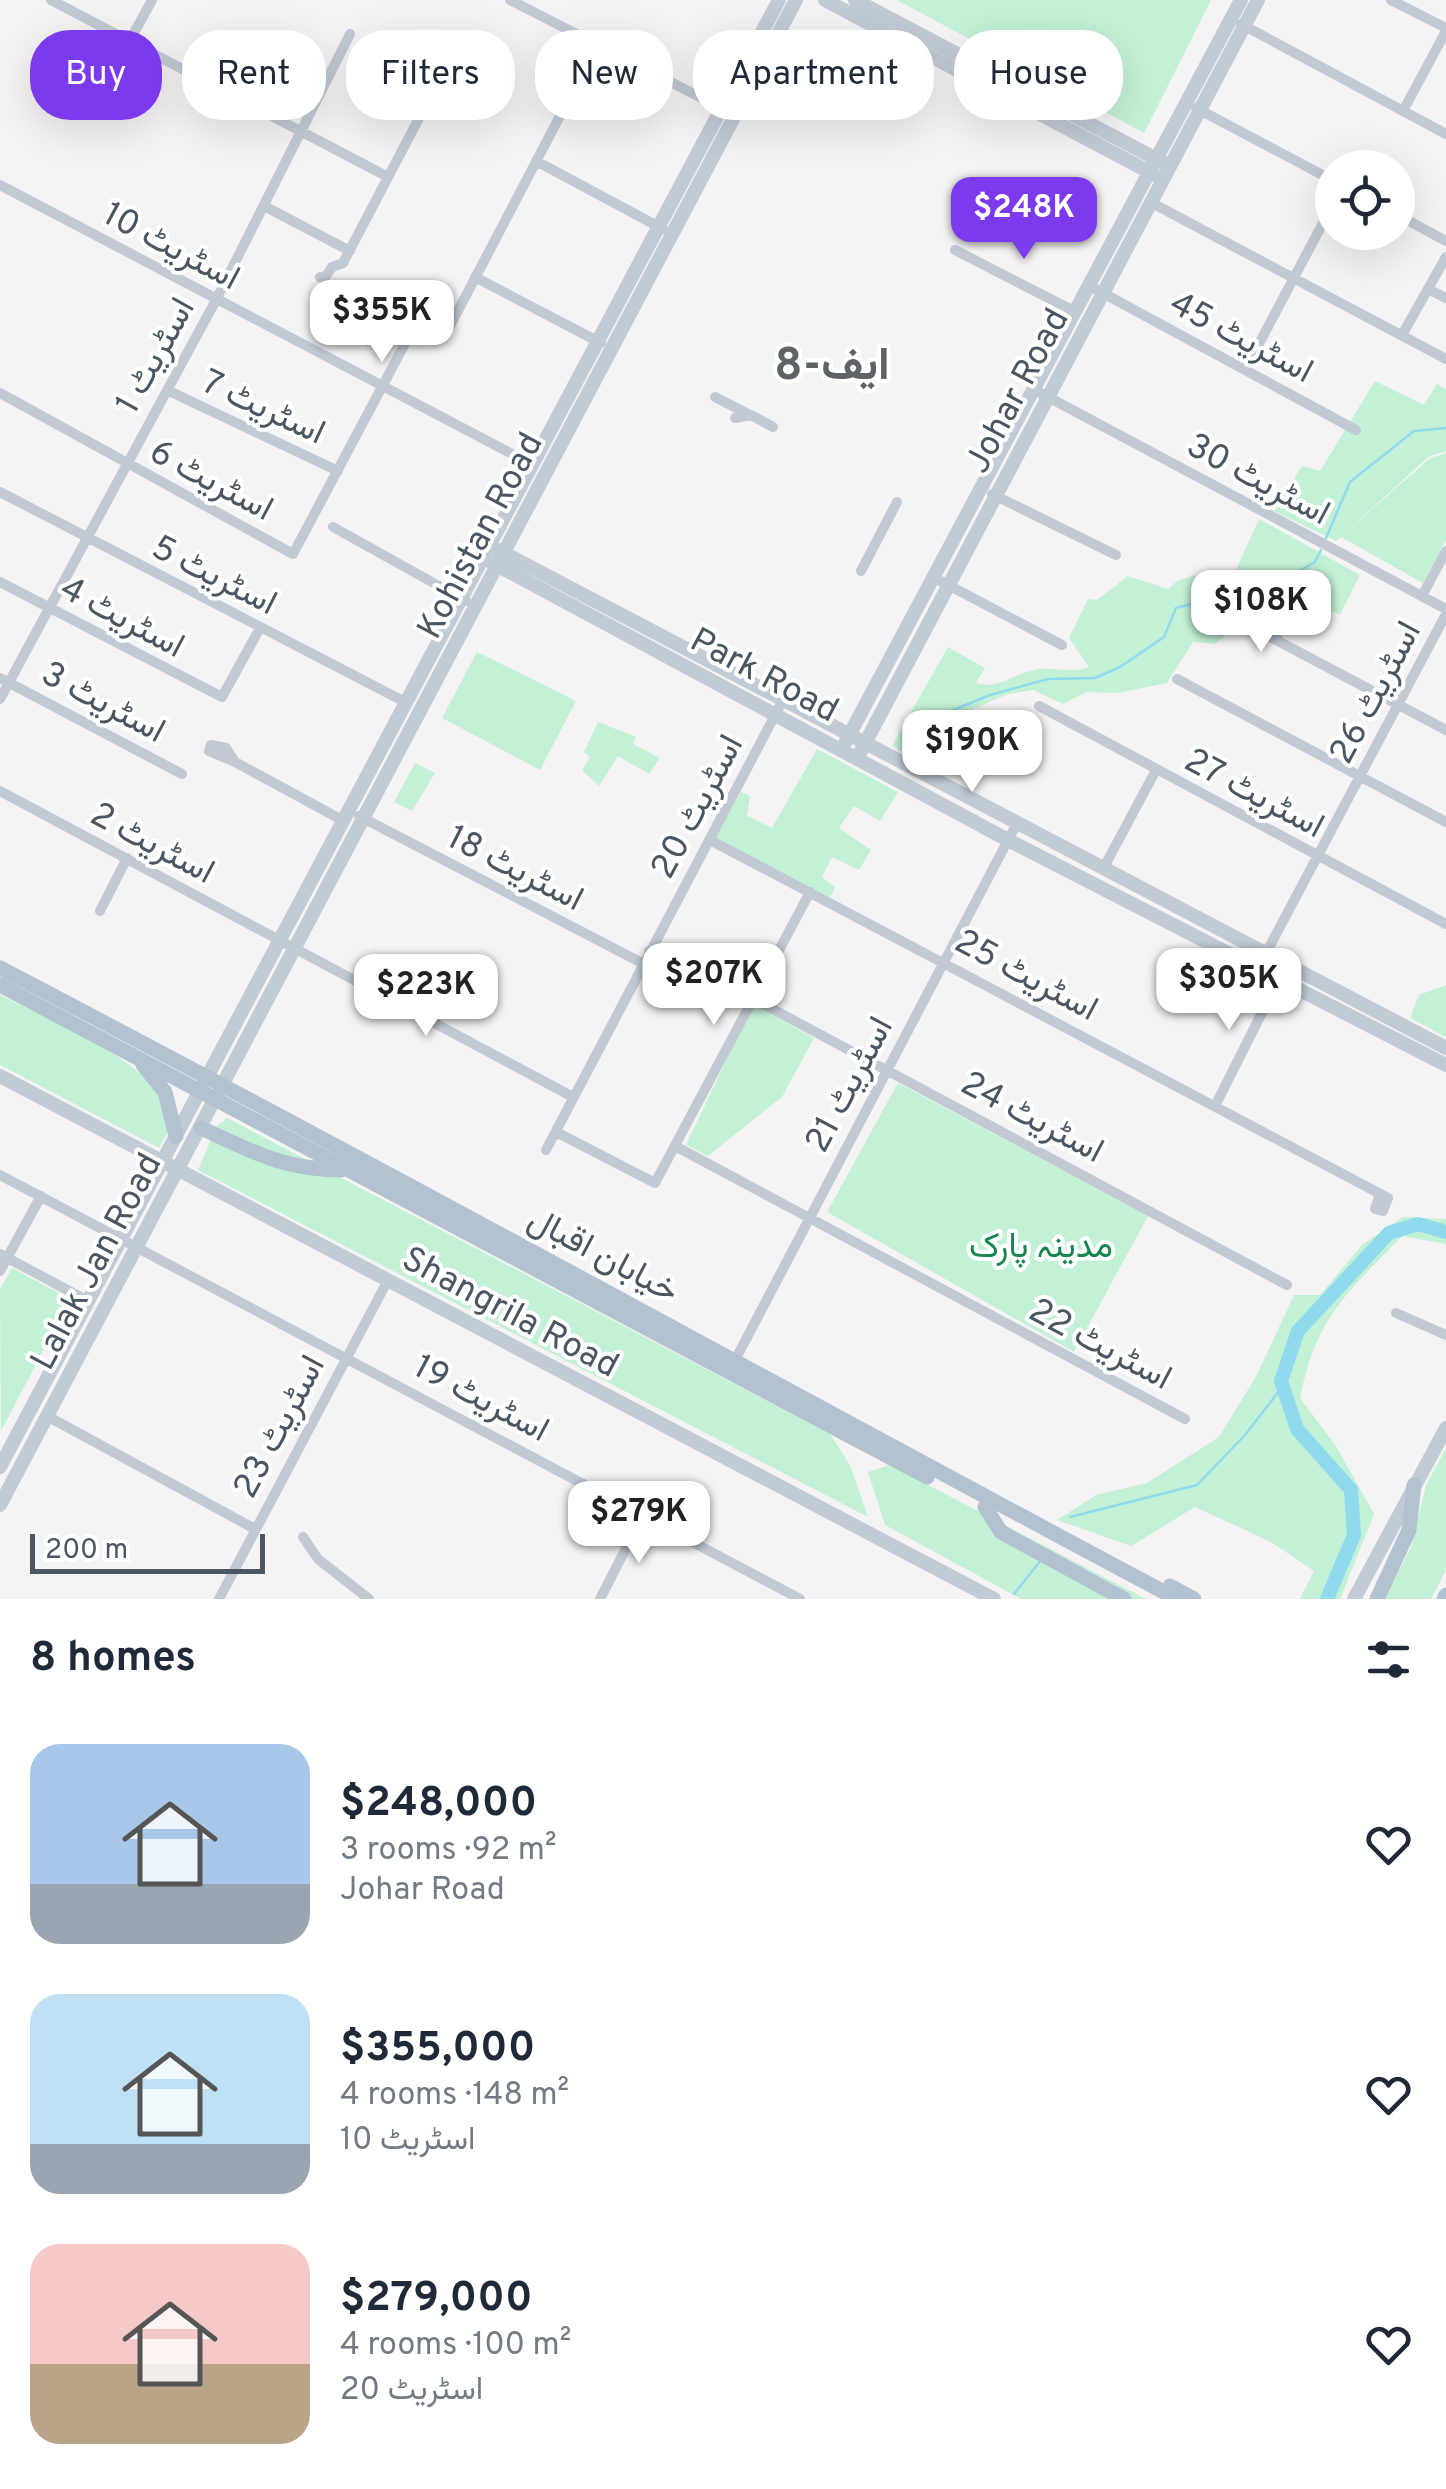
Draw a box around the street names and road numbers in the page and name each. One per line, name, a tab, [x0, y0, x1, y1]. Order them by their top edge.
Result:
street label: اسٹریٹ 10	[95, 193, 246, 302]
street label: اسٹریٹ 45	[1161, 283, 1320, 395]
street label: اسٹریٹ 1	[107, 291, 206, 422]
street label: Johar Road	[957, 302, 1080, 481]
street label: اسٹریٹ 7	[194, 361, 331, 456]
street label: اسٹریٹ 30	[1178, 425, 1337, 537]
street label: Kohistan Road	[409, 426, 554, 647]
street label: اسٹریٹ 6	[141, 431, 280, 532]
street label: اسٹریٹ 5	[144, 527, 284, 627]
street label: اسٹریٹ 4	[52, 568, 191, 670]
street label: اسٹریٹ 26	[1321, 615, 1432, 772]
street label: Park Road	[682, 619, 845, 734]
street label: اسٹریٹ 3	[33, 653, 172, 754]
street label: اسٹریٹ 20	[642, 728, 755, 887]
street label: اسٹریٹ 27	[1176, 740, 1331, 850]
street label: اسٹریٹ 2	[82, 794, 221, 896]
street label: اسٹریٹ 18	[439, 817, 590, 923]
street label: اسٹریٹ 25	[946, 921, 1105, 1033]
street label: اسٹریٹ 21	[797, 1010, 905, 1161]
street label: اسٹریٹ 24	[953, 1063, 1111, 1175]
street label: Lalak Jan Road	[22, 1146, 173, 1378]
street label: خیابان اقبال	[520, 1199, 686, 1315]
street label: Shangrila Road	[394, 1238, 625, 1389]
street label: اسٹریٹ 22	[1021, 1290, 1179, 1402]
street label: اسٹریٹ 19	[406, 1346, 556, 1453]
street label: اسٹریٹ 23	[225, 1349, 337, 1506]

